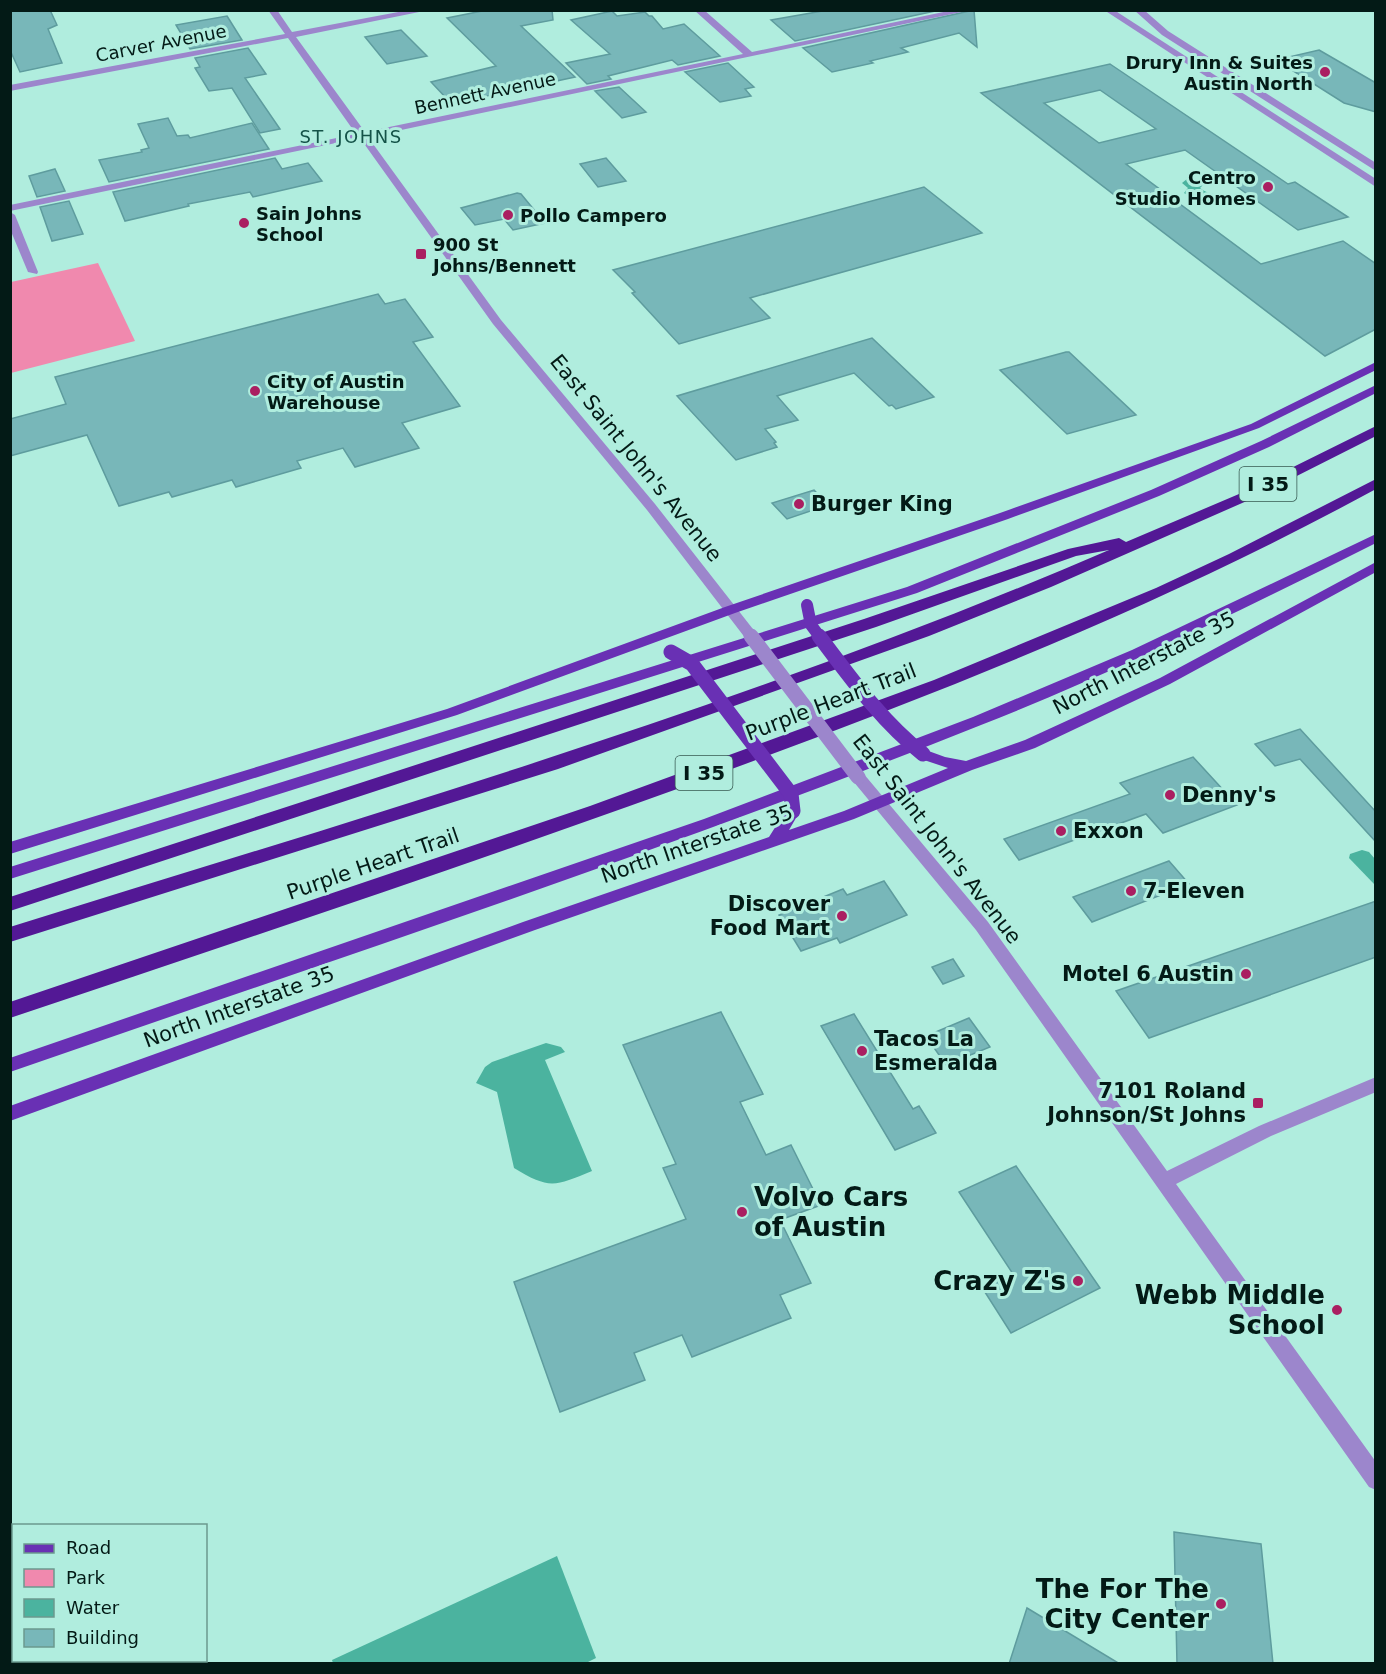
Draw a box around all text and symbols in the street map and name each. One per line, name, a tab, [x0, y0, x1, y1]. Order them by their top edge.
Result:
street label: Carver Avenue	[94, 20, 228, 66]
place label: Drury Inn & Suites Austin North	[1125, 52, 1313, 94]
marker: Drury Inn & Suites Austin North	[1318, 65, 1332, 79]
street label: Bennett Avenue	[412, 68, 558, 118]
district label: ST. JOHNS	[299, 126, 403, 147]
place label: Centro Studio Homes	[1115, 167, 1256, 209]
marker: Centro Studio Homes	[1261, 180, 1275, 194]
place label: Sain Johns School	[256, 203, 362, 245]
place label: Pollo Campero	[520, 205, 667, 226]
marker: Pollo Campero	[501, 208, 515, 222]
marker: Sain Johns School	[237, 216, 251, 230]
place label: 900 St Johns/Bennett	[431, 234, 576, 276]
marker: 900 St Johns/Bennett	[414, 247, 428, 261]
street label: East Saint John's Avenue	[545, 350, 727, 566]
place label: City of Austin Warehouse	[267, 371, 405, 413]
marker: City of Austin Warehouse	[248, 384, 262, 398]
road number: I 35	[1240, 467, 1296, 501]
place label: Burger King	[811, 492, 953, 516]
marker: Burger King	[792, 497, 806, 511]
street label: North Interstate 35	[1049, 607, 1239, 719]
street label: Purple Heart Trail	[742, 658, 920, 746]
street label: East Saint John's Avenue	[848, 729, 1026, 949]
road number: I 35	[676, 756, 732, 790]
place label: Denny's	[1182, 783, 1276, 807]
marker: Denny's	[1163, 788, 1177, 802]
street label: North Interstate 35	[598, 800, 796, 888]
place label: Exxon	[1073, 819, 1144, 843]
street label: Purple Heart Trail	[284, 823, 462, 905]
marker: Exxon	[1054, 824, 1068, 838]
place label: 7-Eleven	[1143, 879, 1245, 903]
marker: 7-Eleven	[1124, 884, 1138, 898]
place label: Discover Food Mart	[710, 892, 831, 940]
marker: Discover Food Mart	[835, 909, 849, 923]
street label: North Interstate 35	[140, 961, 338, 1053]
place label: Motel 6 Austin	[1062, 962, 1234, 986]
marker: Motel 6 Austin	[1239, 967, 1253, 981]
place label: Tacos La Esmeralda	[874, 1027, 998, 1075]
marker: Tacos La Esmeralda	[855, 1044, 869, 1058]
place label: 7101 Roland Johnson/St Johns	[1045, 1079, 1246, 1127]
marker: 7101 Roland Johnson/St Johns	[1251, 1096, 1265, 1110]
place label: Volvo Cars of Austin	[754, 1182, 908, 1242]
marker: Volvo Cars of Austin	[735, 1205, 749, 1219]
place label: Crazy Z's	[933, 1266, 1066, 1296]
marker: Crazy Z's	[1071, 1274, 1085, 1288]
place label: Webb Middle School	[1135, 1280, 1325, 1340]
marker: Webb Middle School	[1330, 1303, 1344, 1317]
legend	[12, 1524, 207, 1662]
text: Road	[66, 1537, 111, 1558]
text: Park	[66, 1567, 105, 1588]
place label: The For The City Center	[1036, 1574, 1209, 1634]
text: Water	[66, 1597, 120, 1618]
marker: The For The City Center	[1214, 1597, 1228, 1611]
text: Building	[66, 1627, 139, 1648]

